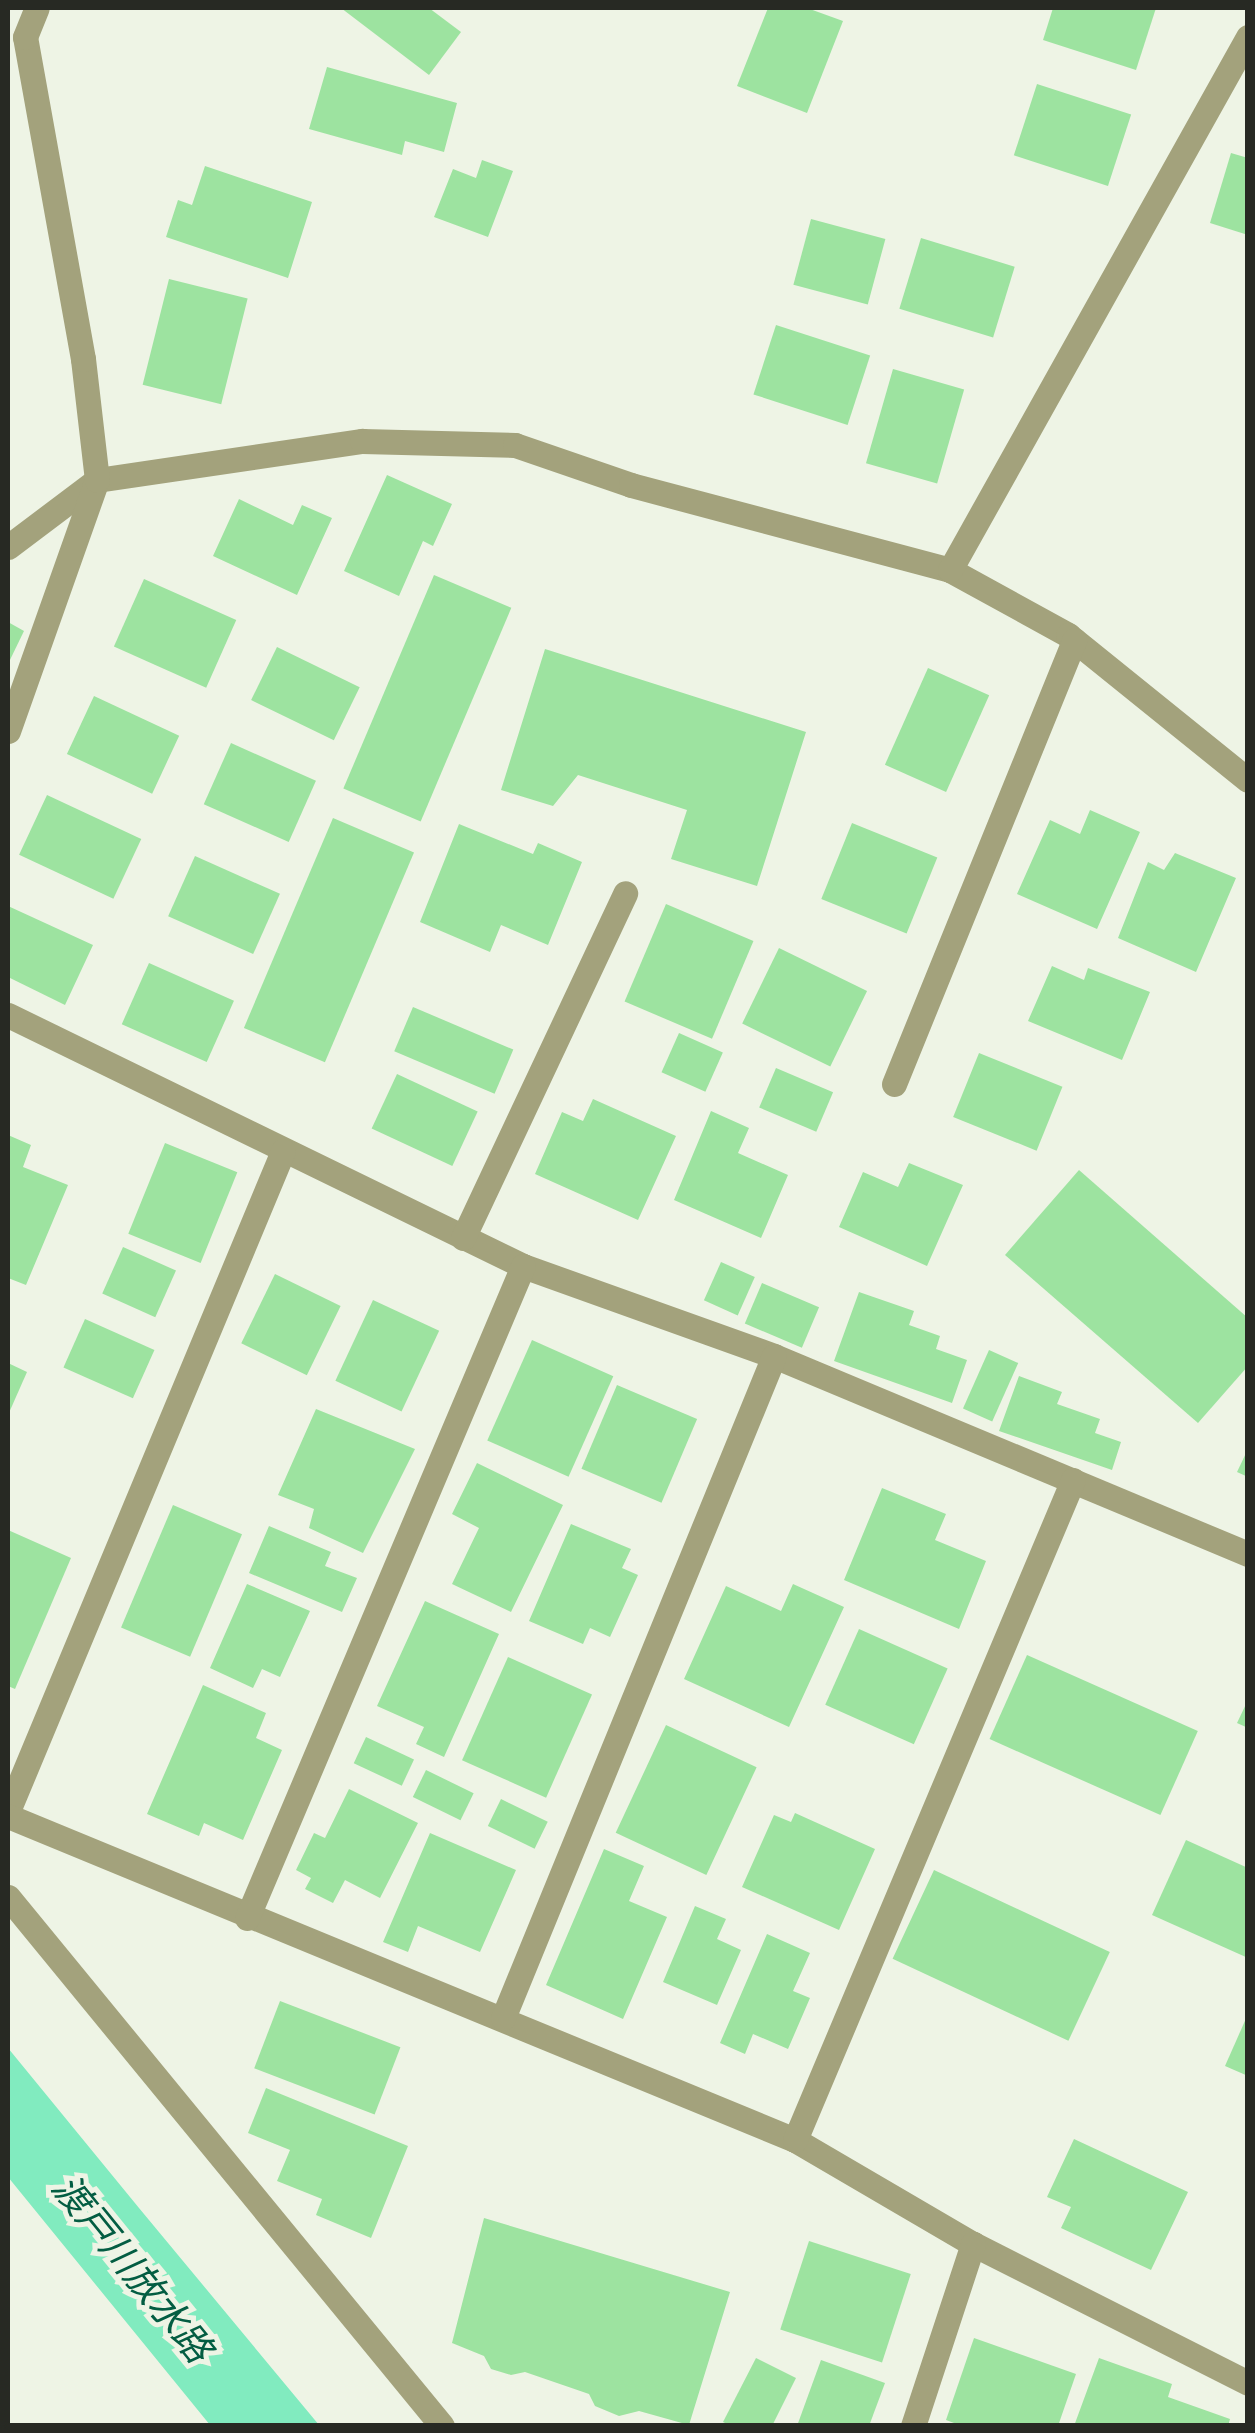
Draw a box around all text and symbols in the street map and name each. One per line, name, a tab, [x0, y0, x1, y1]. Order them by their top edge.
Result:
water label: 渡戸川放水路	[45, 2164, 223, 2370]

